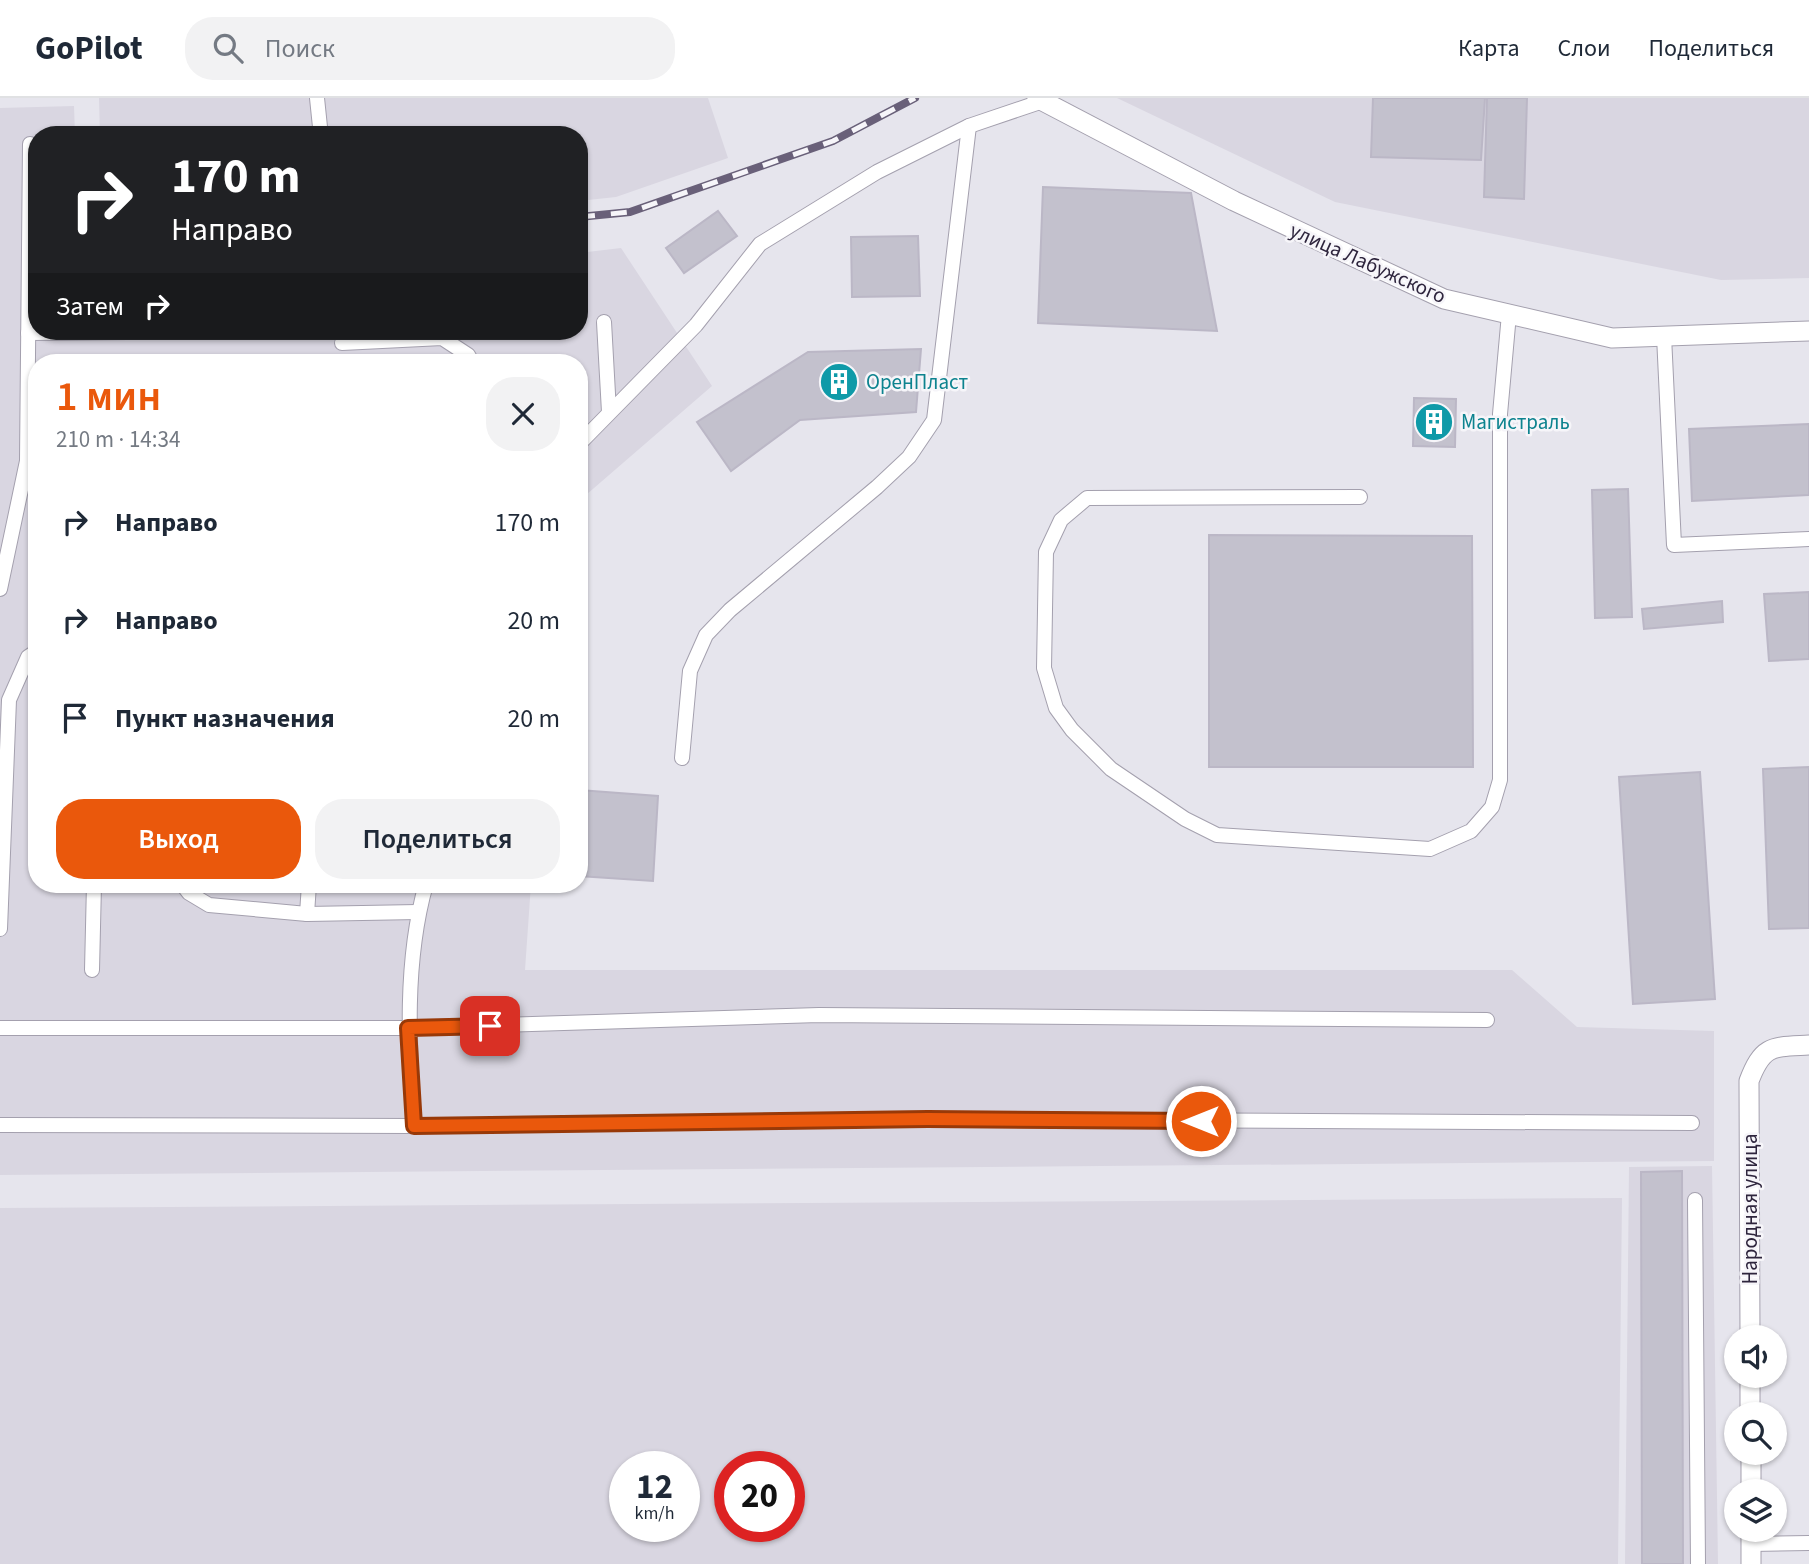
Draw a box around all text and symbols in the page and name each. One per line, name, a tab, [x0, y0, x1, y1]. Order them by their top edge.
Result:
search box	[185, 17, 675, 80]
text: GoPilot	[35, 25, 143, 72]
icon: search	[209, 29, 247, 67]
text: Поиск	[265, 30, 335, 67]
text: Карта	[1458, 31, 1520, 66]
text: Слои	[1558, 31, 1611, 66]
text: Поделиться	[1649, 31, 1774, 66]
text: 170 m	[171, 142, 300, 212]
icon: right	[56, 154, 147, 245]
text: Направо	[171, 207, 293, 253]
street label: улица Лабужского	[1285, 215, 1451, 311]
icon: right	[138, 287, 176, 325]
text: Затем	[56, 288, 124, 325]
building icon: ОренПласт	[818, 361, 860, 403]
text: 1 мин	[56, 367, 161, 427]
place label: ОренПласт	[866, 367, 968, 397]
button: close	[486, 377, 560, 451]
building icon: Магистраль	[1413, 401, 1455, 443]
place label: Магистраль	[1461, 407, 1570, 437]
text: 210 m · 14:34	[56, 423, 180, 456]
icon: right	[56, 503, 94, 541]
text: Направо	[115, 504, 218, 541]
text: 170 m	[494, 504, 560, 541]
icon: right	[56, 601, 94, 639]
text: Направо	[115, 602, 218, 639]
text: 20 m	[507, 602, 560, 639]
icon: arrive	[56, 699, 94, 737]
text: Пункт назначения	[115, 700, 335, 737]
text: 20 m	[507, 700, 560, 737]
button: Выход	[56, 799, 301, 879]
button: Поделиться	[315, 799, 560, 879]
pin	[460, 996, 520, 1056]
icon: arrive	[471, 1007, 509, 1045]
position arrow	[1164, 1084, 1238, 1158]
street label: Народная улица	[1735, 1134, 1765, 1284]
map controls	[1724, 1325, 1787, 1542]
button: sound	[1724, 1325, 1787, 1388]
button: search	[1724, 1402, 1787, 1465]
speed limit sign: 20	[714, 1451, 805, 1542]
text: 12	[636, 1462, 673, 1512]
button: layers	[1724, 1479, 1787, 1542]
text: km/h	[635, 1501, 674, 1526]

